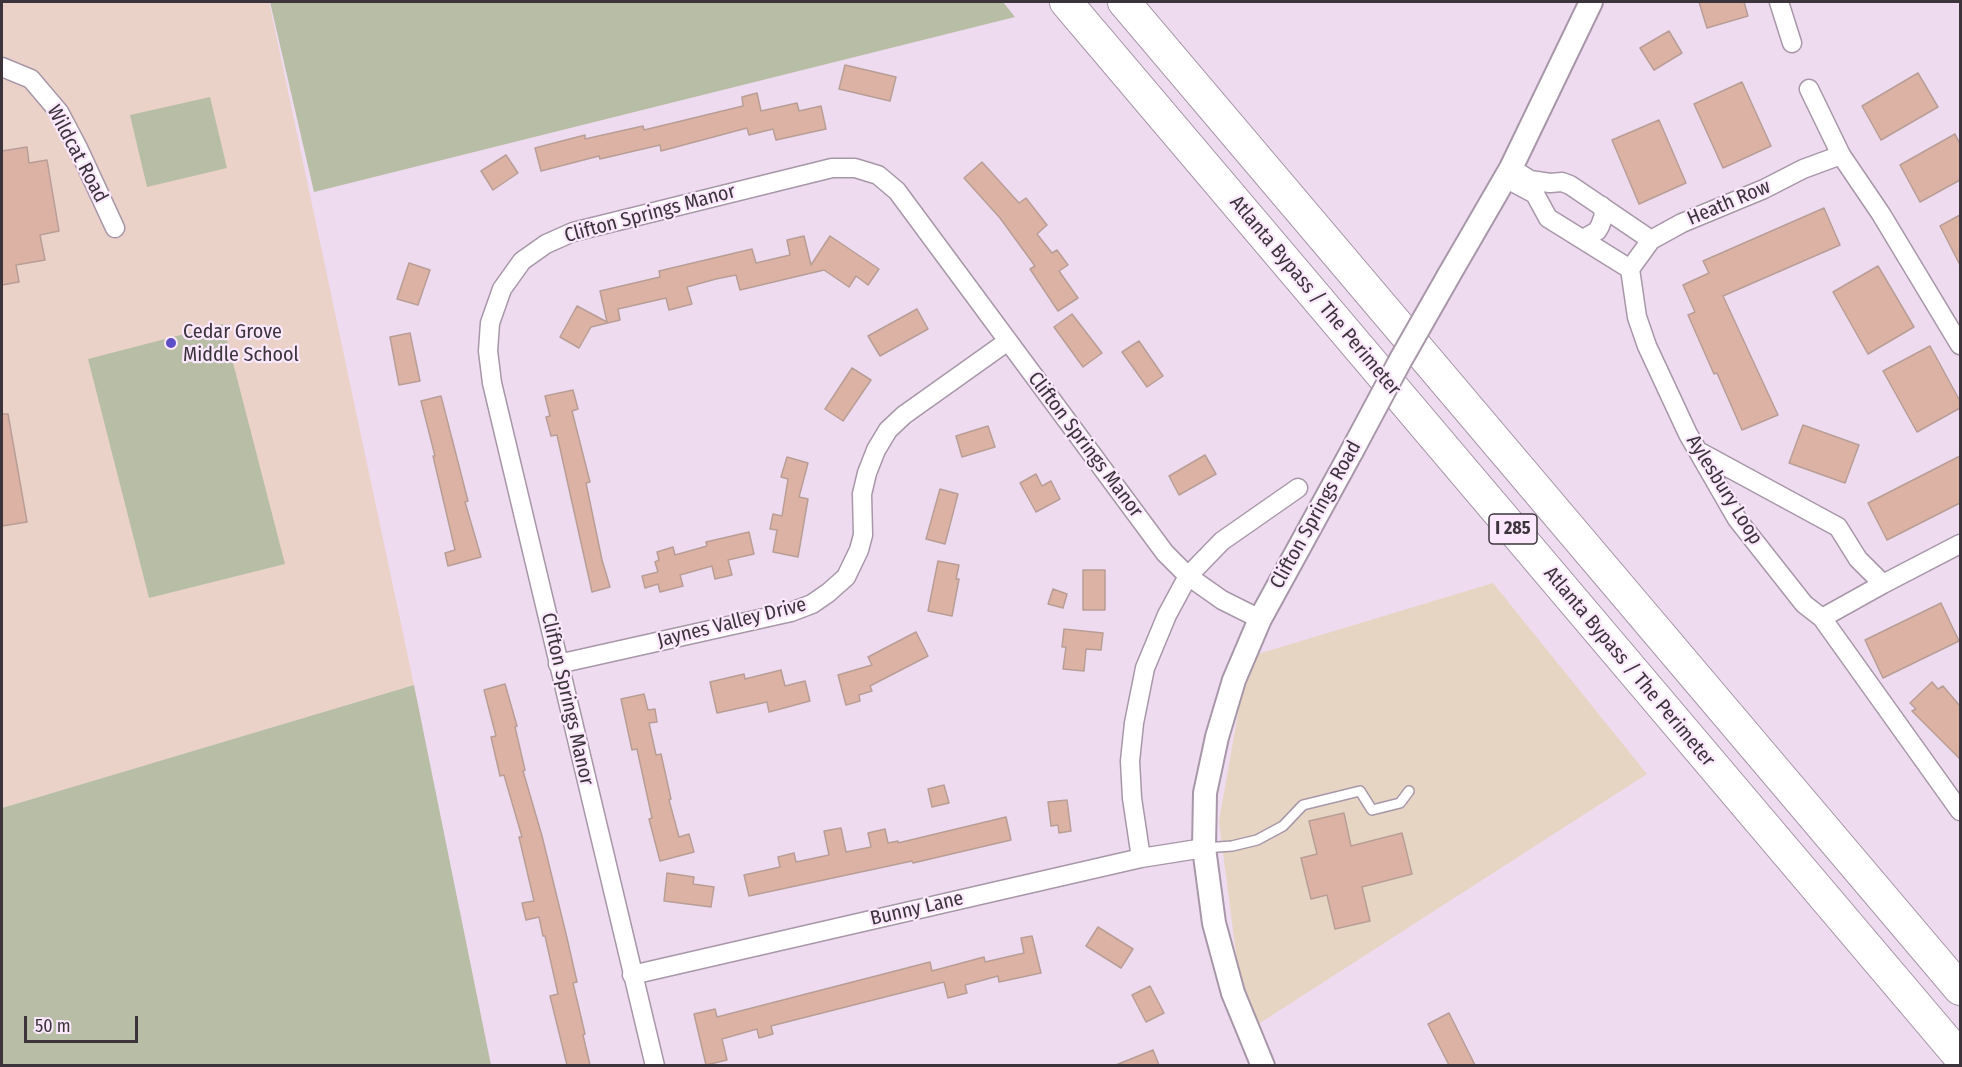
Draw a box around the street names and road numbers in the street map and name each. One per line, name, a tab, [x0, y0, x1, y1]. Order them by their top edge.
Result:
street label: Wildcat Road	[41, 101, 113, 207]
street label: Heath Row	[1684, 175, 1774, 231]
street label: Clifton Springs Manor	[562, 180, 738, 248]
street label: Atlanta Bypass / The Perimeter	[1224, 191, 1406, 401]
street label: Clifton Springs Manor	[1022, 367, 1148, 523]
street label: Aylesbury Loop	[1681, 431, 1767, 549]
street label: Clifton Springs Road	[1265, 437, 1367, 593]
road number: I 285	[1489, 514, 1537, 544]
street label: Atlanta Bypass / The Perimeter	[1538, 562, 1720, 772]
street label: Jaynes Valley Drive	[655, 593, 809, 653]
street label: Clifton Springs Manor	[536, 611, 598, 787]
street label: Bunny Lane	[868, 887, 966, 931]

